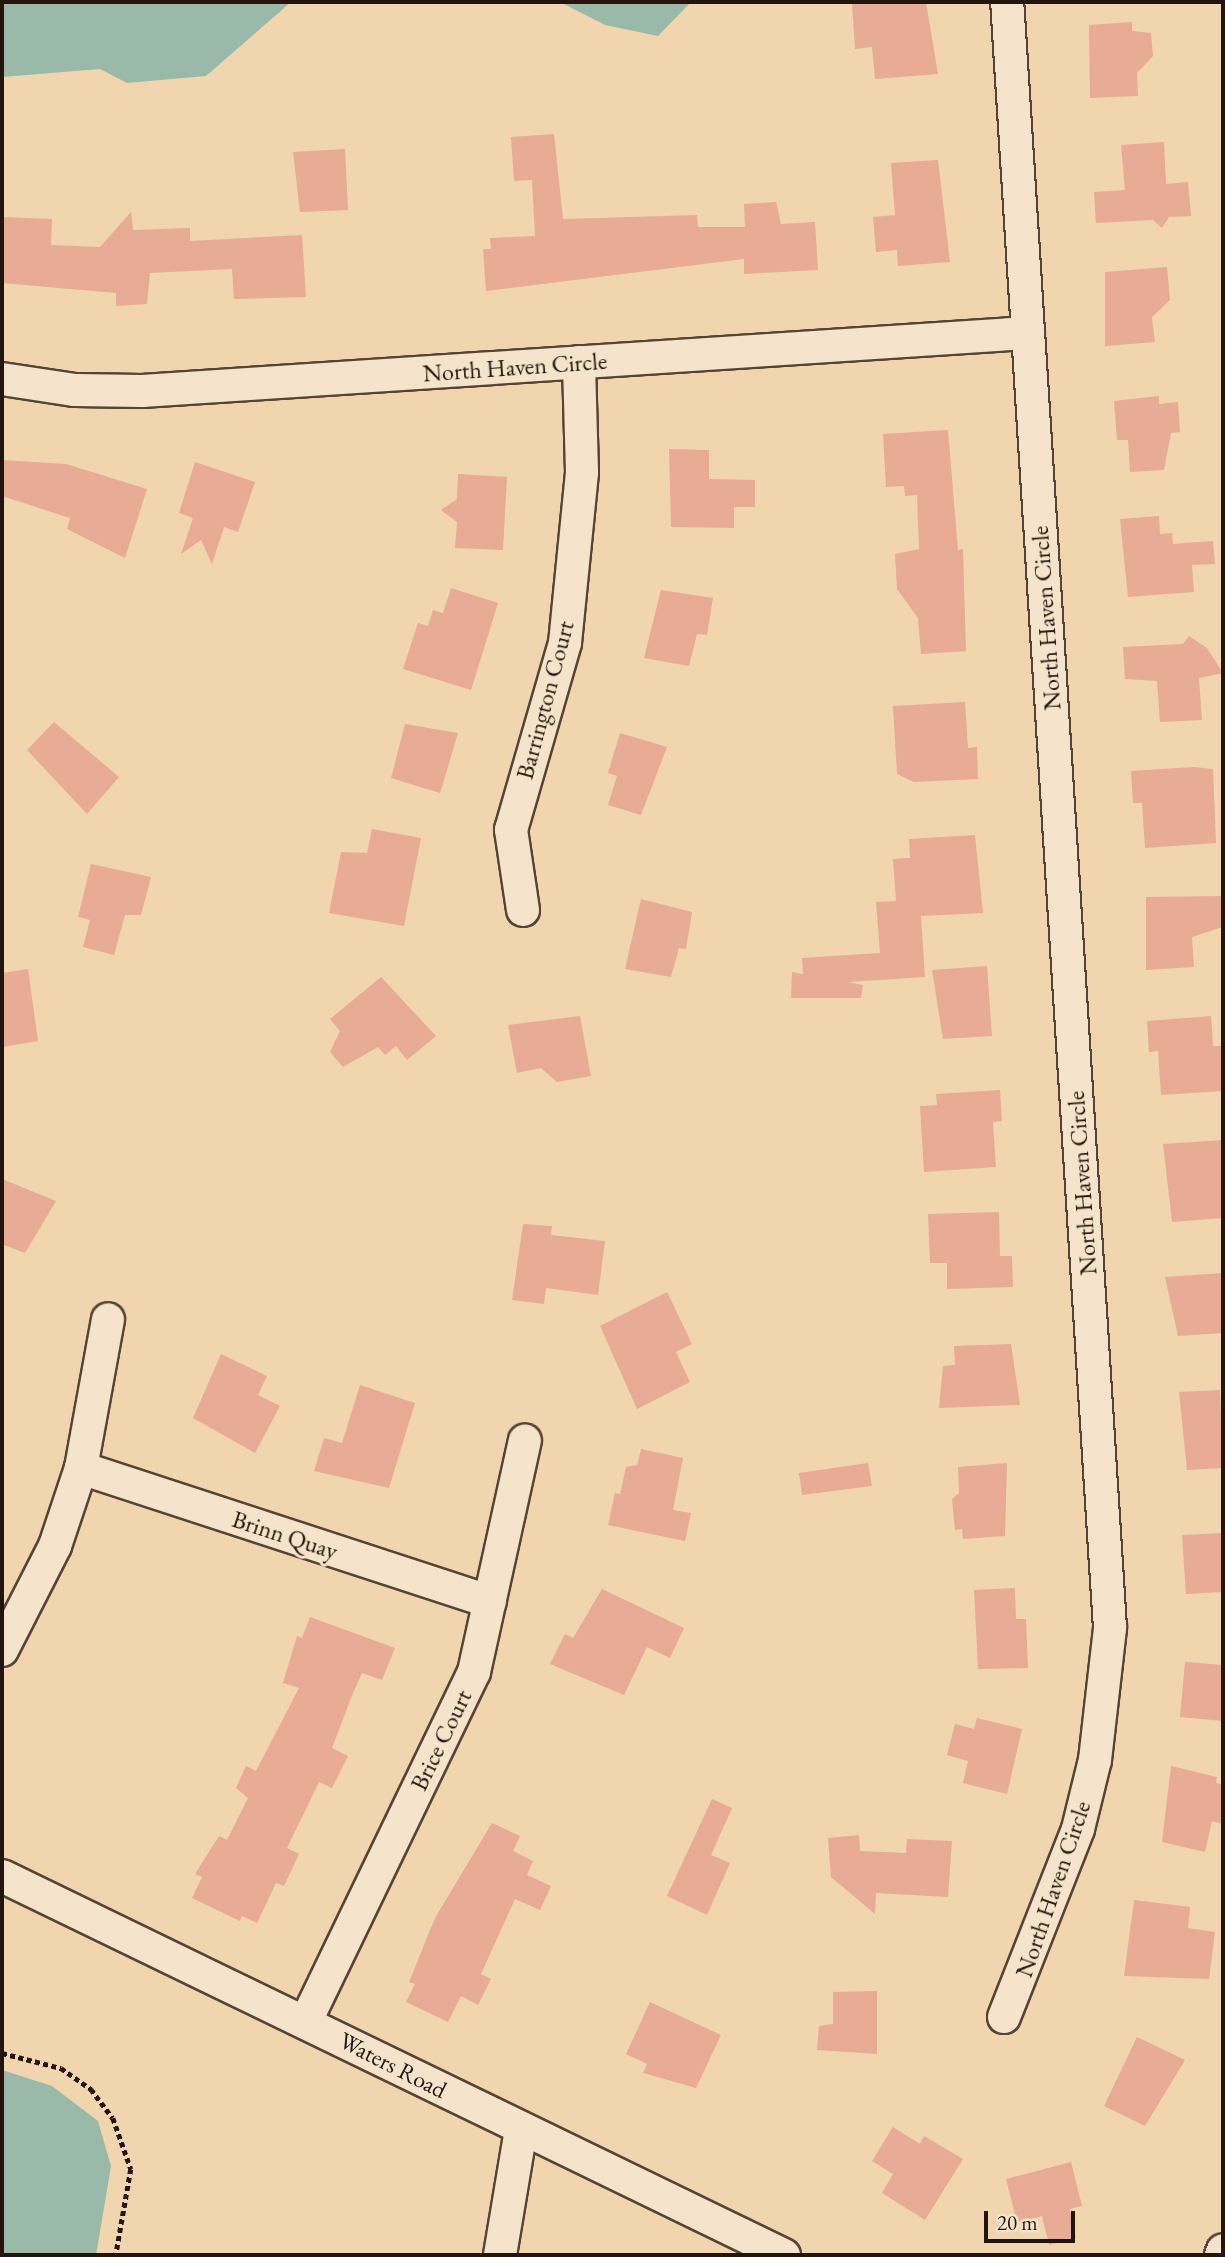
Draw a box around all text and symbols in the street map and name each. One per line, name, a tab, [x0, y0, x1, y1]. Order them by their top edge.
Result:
street label: North Haven Circle	[422, 346, 608, 388]
street label: North Haven Circle	[1025, 525, 1067, 711]
street label: Barrington Court	[510, 618, 580, 782]
street label: North Haven Circle	[1061, 1090, 1103, 1276]
street label: Brinn Quay	[229, 1504, 341, 1566]
street label: Brice Court	[404, 1685, 478, 1795]
street label: North Haven Circle	[1009, 1797, 1097, 1981]
street label: Waters Road	[334, 2026, 452, 2104]
scale bar	[987, 2198, 1078, 2242]
text: 20 m	[997, 2209, 1038, 2236]

